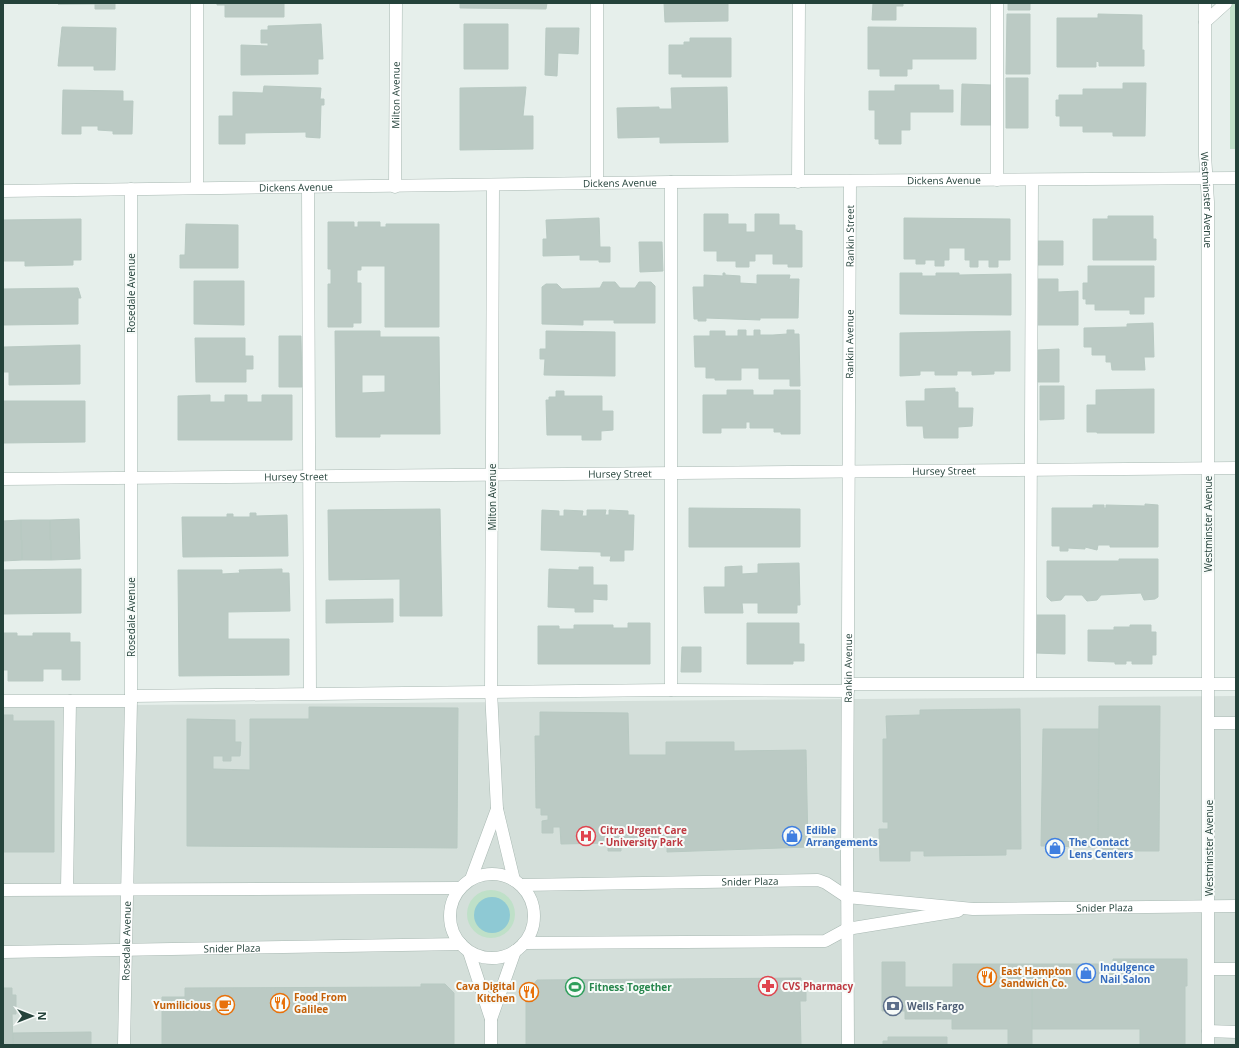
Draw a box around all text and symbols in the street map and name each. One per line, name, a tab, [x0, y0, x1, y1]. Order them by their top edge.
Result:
street label: Milton Avenue	[388, 61, 403, 129]
street label: Westminster Avenue	[1198, 151, 1215, 249]
street label: Dickens Avenue	[907, 173, 981, 187]
street label: Dickens Avenue	[583, 175, 657, 190]
street label: Dickens Avenue	[259, 180, 333, 195]
street label: Rankin Street	[843, 204, 857, 267]
street label: Rosedale Avenue	[124, 253, 138, 333]
street label: Rankin Avenue	[842, 309, 856, 379]
street label: Milton Avenue	[485, 463, 499, 531]
street label: Hursey Street	[912, 463, 976, 478]
street label: Hursey Street	[588, 466, 652, 481]
street label: Hursey Street	[264, 469, 328, 484]
street label: Westminster Avenue	[1201, 475, 1215, 572]
street label: Rosedale Avenue	[124, 577, 138, 657]
street label: Rankin Avenue	[841, 633, 855, 703]
street label: Westminster Avenue	[1202, 799, 1216, 896]
place label: Citra Urgent Care - University Park	[600, 823, 687, 849]
place label: Edible Arrangements	[806, 823, 878, 849]
hospital icon: Citra Urgent Care - University Park	[575, 825, 597, 847]
shop icon: Edible Arrangements	[781, 825, 803, 847]
place label: The Contact Lens Centers	[1069, 835, 1133, 861]
shop icon: The Contact Lens Centers	[1044, 837, 1066, 859]
street label: Snider Plaza	[721, 874, 779, 889]
street label: Snider Plaza	[1076, 900, 1133, 915]
street label: Rosedale Avenue	[118, 901, 134, 981]
street label: Snider Plaza	[203, 941, 261, 955]
place label: Indulgence Nail Salon	[1100, 960, 1155, 986]
shop icon: Indulgence Nail Salon	[1075, 962, 1097, 984]
place label: East Hampton Sandwich Co.	[1001, 964, 1072, 990]
restaurant icon: East Hampton Sandwich Co.	[976, 966, 998, 988]
pharmacy icon: CVS Pharmacy	[757, 975, 779, 997]
sports icon: Fitness Together	[564, 976, 586, 998]
place label: Cava Digital Kitchen	[456, 979, 515, 1005]
place label: CVS Pharmacy	[782, 979, 853, 993]
place label: Fitness Together	[589, 980, 672, 994]
restaurant icon: Cava Digital Kitchen	[518, 981, 540, 1003]
place label: Food From Galilee	[294, 990, 347, 1016]
restaurant icon: Food From Galilee	[269, 992, 291, 1014]
cafe icon: Yumilicious	[214, 994, 236, 1016]
bank icon: Wells Fargo	[882, 995, 904, 1017]
north arrow	[12, 996, 52, 1036]
place label: Yumilicious	[153, 998, 211, 1012]
place label: Wells Fargo	[907, 999, 964, 1013]
text: N	[35, 1012, 50, 1020]

